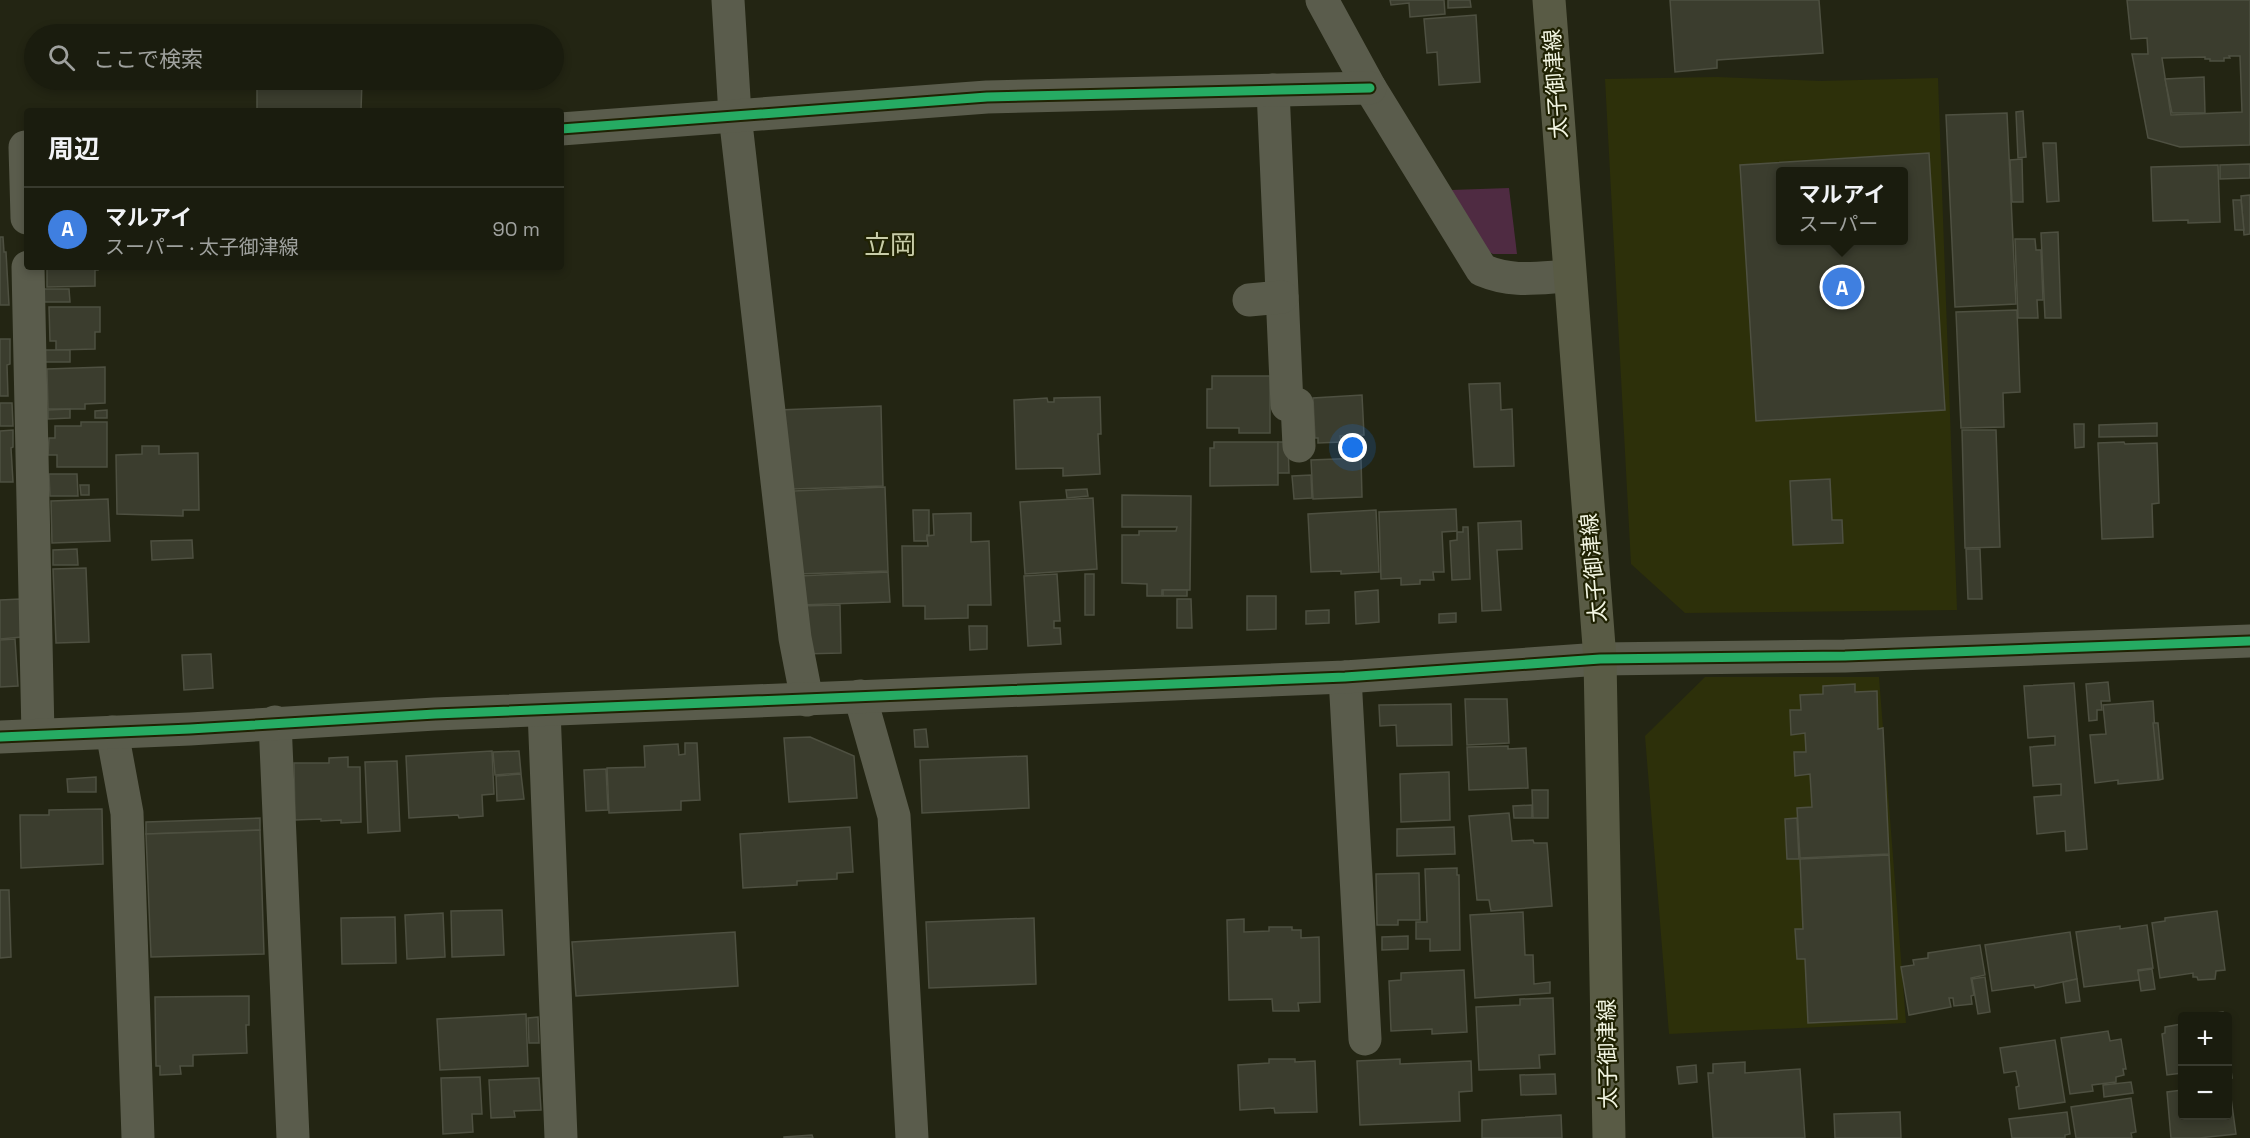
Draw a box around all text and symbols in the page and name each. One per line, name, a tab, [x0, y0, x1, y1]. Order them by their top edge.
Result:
search box	[24, 24, 564, 90]
street label: 太子御津線	[1537, 28, 1573, 140]
icon: search	[45, 41, 78, 74]
text: ここで検索	[93, 45, 203, 73]
text: 周辺	[48, 132, 100, 166]
popup	[1776, 167, 1908, 245]
text: マルアイ	[1799, 180, 1885, 208]
text: マルアイ	[105, 203, 192, 231]
text: スーパー	[1799, 211, 1878, 237]
text: A	[61, 216, 74, 242]
text: 90 m	[493, 216, 540, 242]
district label: 立岡	[864, 228, 916, 262]
text: スーパー · 太子御津線	[105, 234, 299, 260]
pin: A	[1822, 264, 1862, 310]
your location	[1338, 433, 1367, 462]
street label: 太子御津線	[1574, 512, 1612, 624]
street label: 太子御津線	[1592, 999, 1622, 1109]
map controls	[2178, 1012, 2232, 1120]
button: +	[2178, 1012, 2232, 1066]
button: −	[2178, 1066, 2232, 1120]

